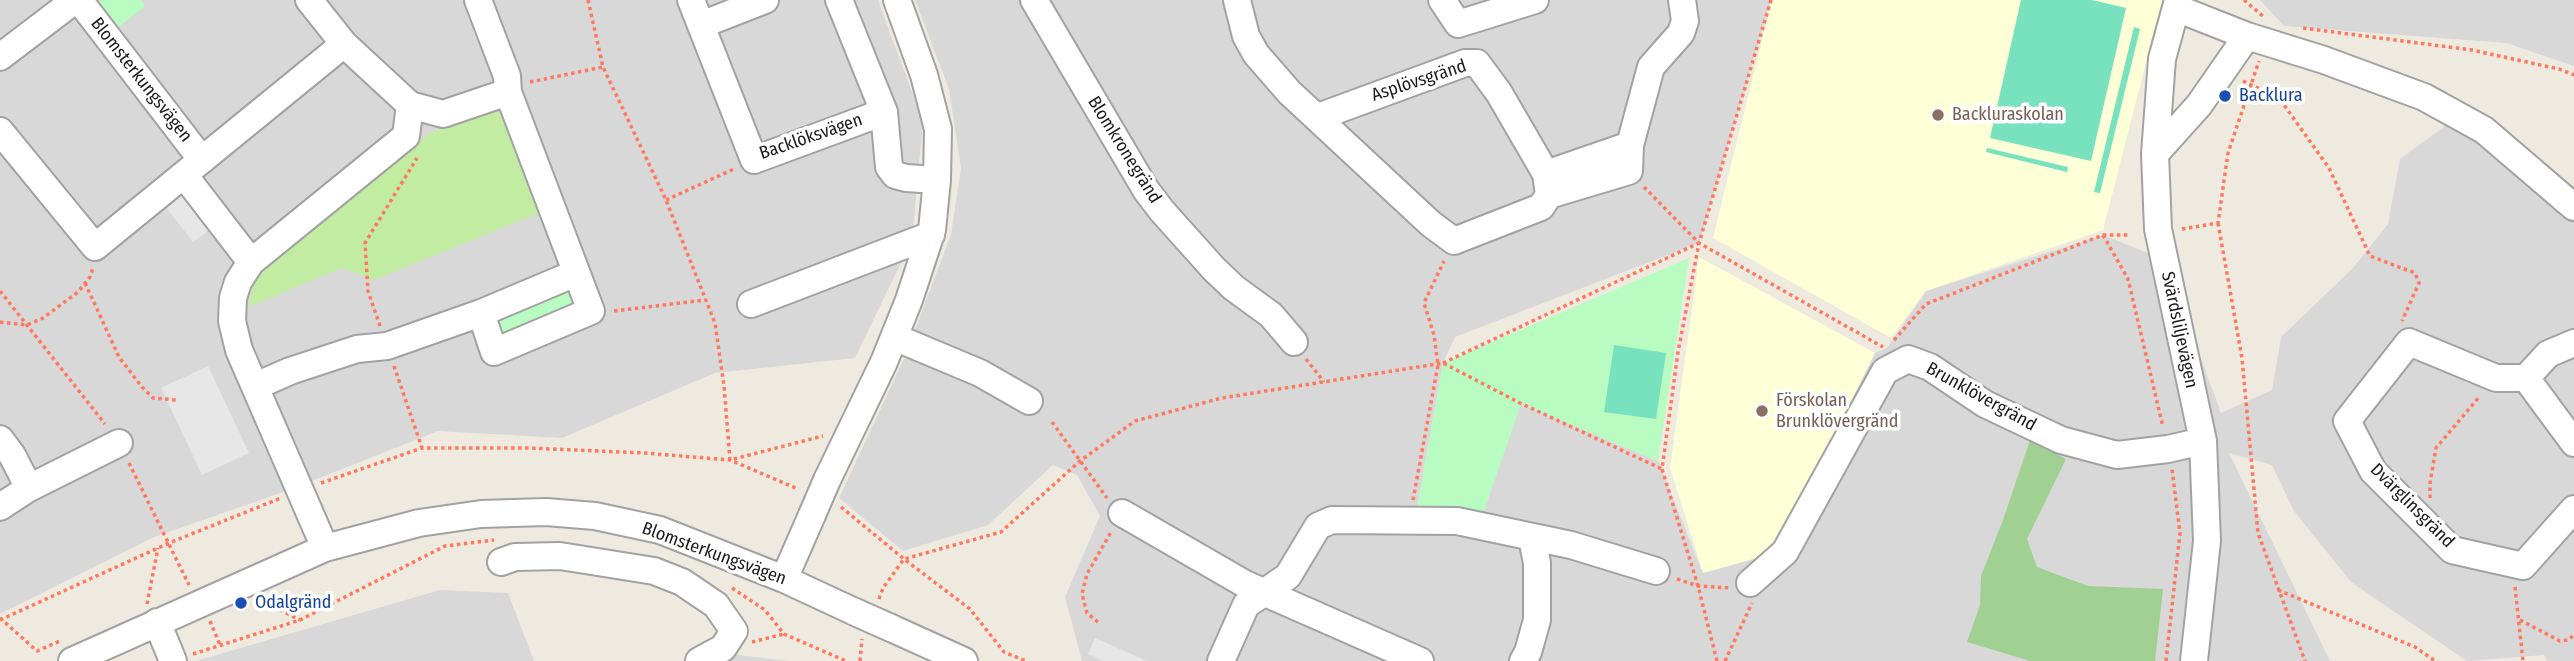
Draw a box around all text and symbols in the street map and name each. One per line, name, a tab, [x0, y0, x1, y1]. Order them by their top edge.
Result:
street label: Blomsterkungsvägen	[86, 13, 196, 147]
street label: Asplövsgränd	[1369, 56, 1469, 106]
place label: Backlura	[2239, 85, 2302, 107]
marker: Backlura	[2217, 88, 2233, 104]
street label: Blomkronegränd	[1083, 93, 1165, 207]
place label: Backluraskolan	[1952, 104, 2064, 126]
marker: Backluraskolan	[1930, 107, 1946, 123]
street label: Backlöksvägen	[757, 109, 865, 165]
street label: Svärdsliljevägen	[2156, 270, 2202, 390]
street label: Brunklövergränd	[1922, 358, 2040, 436]
place label: Förskolan Brunklövergränd	[1776, 390, 1898, 432]
marker: Förskolan Brunklövergränd	[1754, 403, 1770, 419]
street label: Dvärglinsgränd	[2365, 459, 2459, 553]
street label: Blomsterkungsvägen	[639, 518, 789, 590]
place label: Odalgränd	[255, 592, 331, 614]
marker: Odalgränd	[233, 595, 249, 611]

